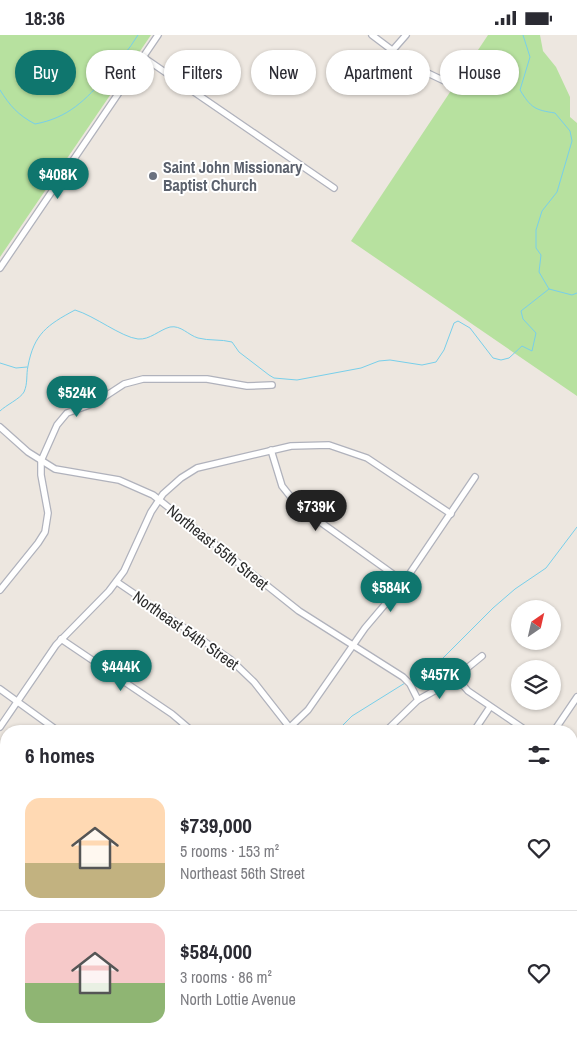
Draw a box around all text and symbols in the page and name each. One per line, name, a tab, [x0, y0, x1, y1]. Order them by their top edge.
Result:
text: 18:36	[25, 5, 65, 31]
chip: Buy	[15, 50, 76, 95]
chip: Rent	[86, 50, 154, 95]
chip: Filters	[164, 50, 241, 95]
chip: New	[251, 50, 316, 95]
chip: Apartment	[326, 50, 430, 95]
chip: House	[440, 50, 519, 95]
place label: Saint John Missionary Baptist Church	[163, 156, 303, 196]
pin: $408K	[23, 157, 93, 200]
text: $408K	[39, 163, 77, 185]
marker: Saint John Missionary Baptist Church	[147, 170, 159, 182]
pin: $524K	[42, 375, 112, 418]
text: $524K	[58, 381, 96, 403]
pin: $739K	[281, 489, 351, 532]
text: $739K	[297, 495, 335, 517]
street label: Northeast 55th Street	[163, 499, 274, 595]
pin: $584K	[356, 571, 426, 613]
text: $584K	[372, 576, 410, 598]
street label: Northeast 54th Street	[129, 585, 244, 675]
north arrow	[511, 600, 561, 650]
map controls	[511, 600, 561, 710]
pin: $444K	[86, 649, 156, 692]
text: $444K	[102, 655, 140, 677]
pin: $457K	[405, 657, 475, 700]
button: layers	[511, 660, 561, 710]
text: $457K	[421, 663, 459, 685]
text: 6 homes	[25, 741, 95, 770]
icon: filters	[525, 741, 553, 769]
text: $739,000	[180, 811, 252, 840]
icon: home	[65, 818, 125, 878]
icon: heart	[525, 834, 553, 862]
text: 5 rooms · 153 m²	[180, 840, 279, 862]
text: Northeast 56th Street	[180, 862, 305, 884]
text: $584,000	[180, 937, 252, 966]
icon: home	[65, 943, 125, 1003]
icon: heart	[525, 959, 553, 987]
text: 3 rooms · 86 m²	[180, 966, 272, 988]
text: North Lottie Avenue	[180, 988, 296, 1010]

